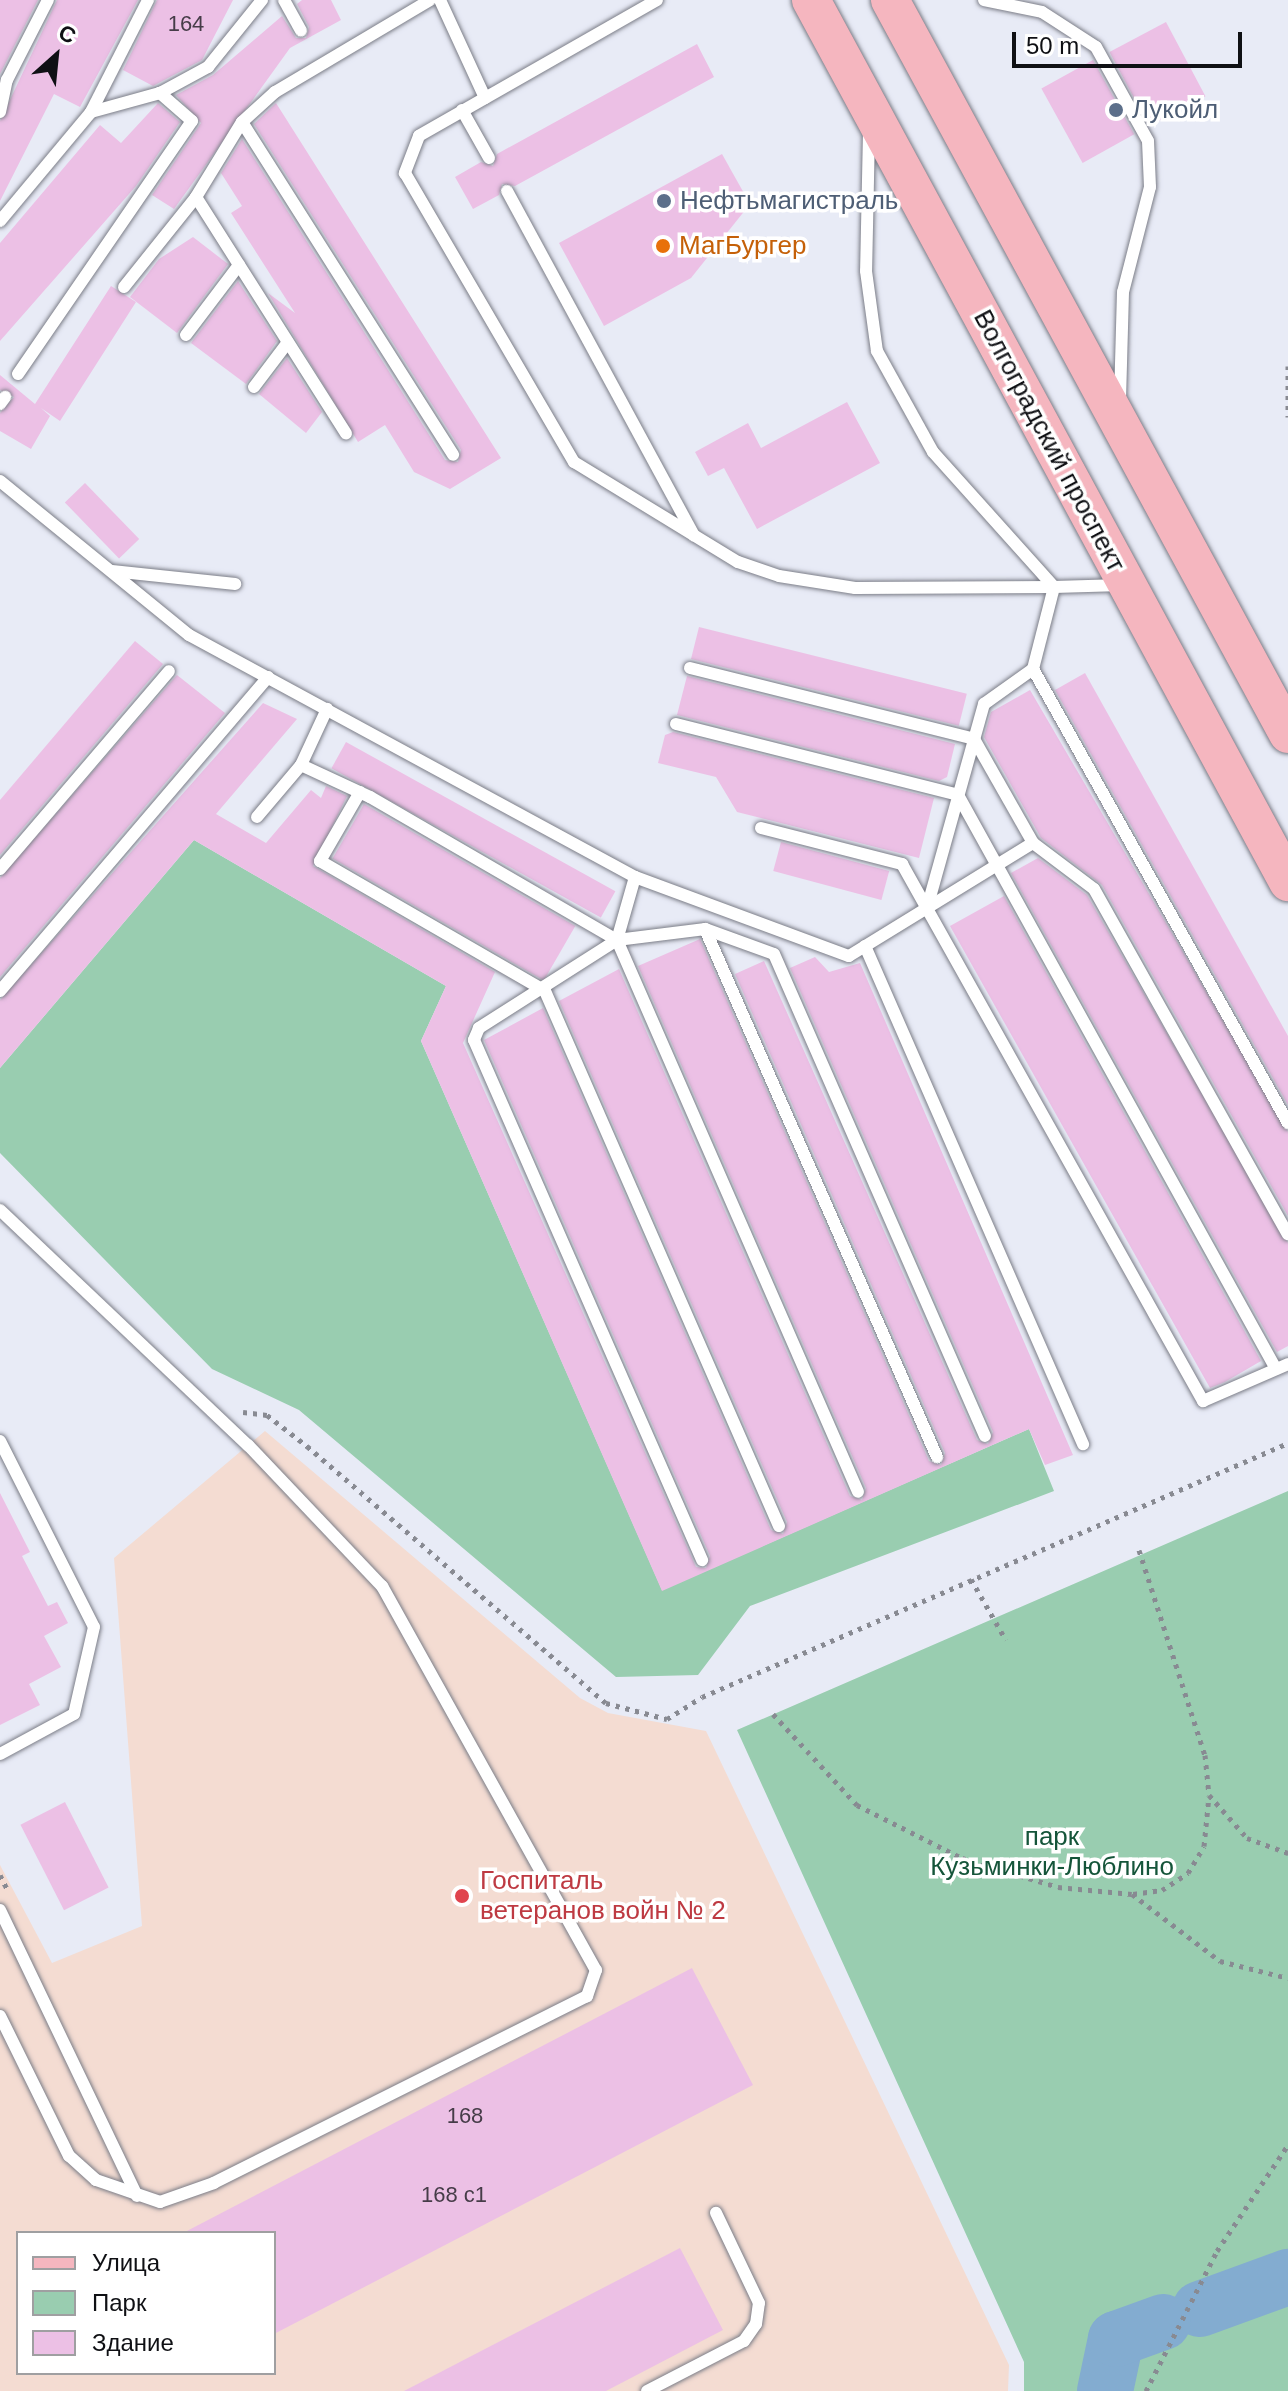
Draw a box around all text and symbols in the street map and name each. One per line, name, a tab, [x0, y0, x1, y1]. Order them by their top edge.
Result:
house number: 164	[168, 11, 204, 37]
north arrow	[16, 16, 96, 96]
scale bar	[1016, 16, 1246, 66]
text: С	[54, 19, 80, 49]
text: 50 m	[1026, 32, 1079, 59]
place label: Лукойл	[1132, 94, 1218, 126]
marker: Лукойл	[1107, 101, 1125, 119]
place label: Нефтьмагистраль	[680, 185, 898, 217]
marker: Нефтьмагистраль	[655, 192, 673, 210]
place label: МагБургер	[679, 230, 806, 262]
marker: МагБургер	[654, 237, 672, 255]
street label: Волгоградский проспект	[967, 305, 1131, 577]
park label: парк Кузьминки-Люблино	[930, 1821, 1174, 1882]
place label: Госпиталь ветеранов войн № 2	[480, 1865, 726, 1926]
marker: Госпиталь ветеранов войн № 2	[451, 1885, 473, 1907]
house number: 168	[447, 2103, 483, 2129]
house number: 168 с1	[421, 2182, 487, 2208]
legend	[16, 2231, 276, 2375]
text: Улица	[92, 2249, 160, 2276]
text: Парк	[92, 2289, 146, 2316]
text: Здание	[92, 2329, 174, 2356]

